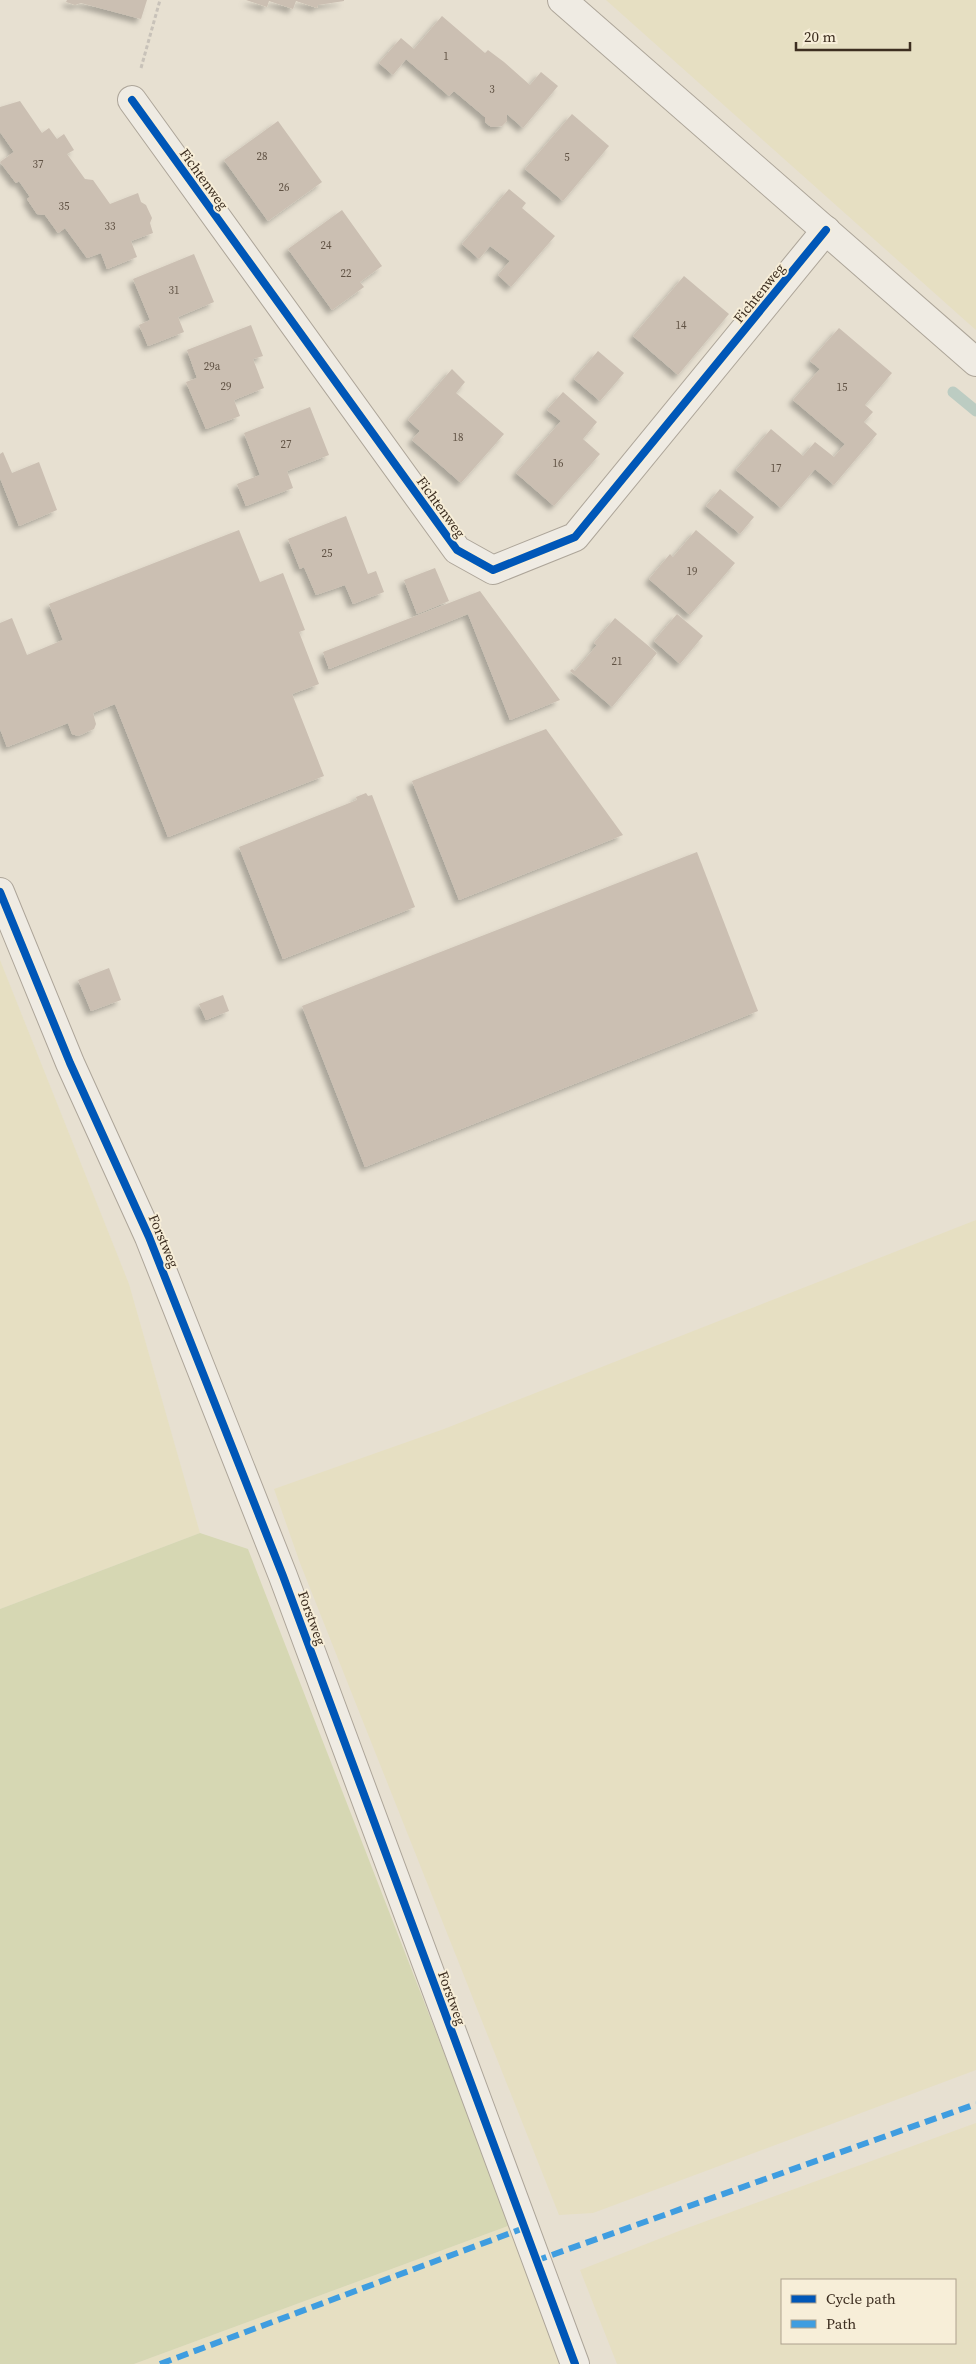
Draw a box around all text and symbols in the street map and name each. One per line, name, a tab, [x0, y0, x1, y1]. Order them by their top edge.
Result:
scale bar	[796, 20, 910, 52]
text: 20 m	[804, 26, 836, 47]
house number: 1	[443, 49, 449, 64]
house number: 3	[489, 82, 495, 97]
street label: Fichtenweg	[175, 144, 233, 214]
house number: 28	[257, 149, 268, 164]
house number: 5	[564, 150, 570, 165]
house number: 37	[33, 157, 44, 172]
house number: 26	[279, 180, 290, 195]
house number: 35	[59, 199, 70, 214]
house number: 33	[105, 219, 116, 234]
house number: 24	[321, 238, 332, 253]
street label: Fichtenweg	[729, 259, 789, 327]
house number: 22	[341, 266, 352, 281]
house number: 31	[169, 283, 180, 298]
house number: 14	[676, 318, 687, 333]
house number: 29a	[204, 359, 221, 374]
house number: 29	[221, 379, 232, 394]
house number: 15	[837, 380, 848, 395]
house number: 18	[453, 430, 464, 445]
house number: 27	[281, 437, 292, 452]
house number: 16	[553, 456, 564, 471]
house number: 17	[771, 461, 782, 476]
street label: Fichtenweg	[412, 472, 470, 542]
house number: 25	[322, 546, 333, 561]
house number: 19	[687, 564, 698, 579]
house number: 21	[612, 654, 623, 669]
street label: Forstweg	[144, 1211, 184, 1271]
street label: Forstweg	[293, 1588, 331, 1648]
street label: Forstweg	[433, 1968, 471, 2028]
legend	[781, 2279, 956, 2344]
text: Cycle path	[826, 2288, 896, 2309]
text: Path	[826, 2313, 856, 2334]

